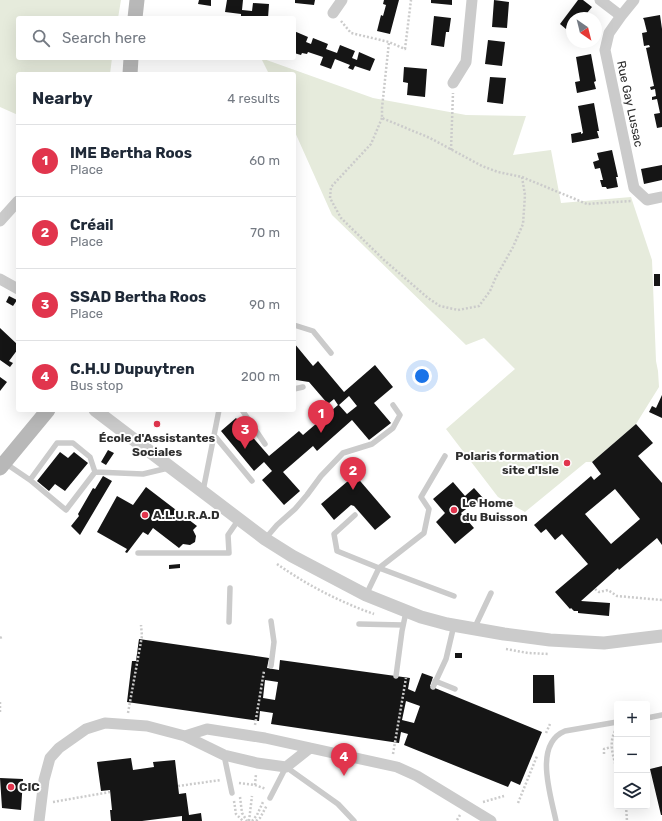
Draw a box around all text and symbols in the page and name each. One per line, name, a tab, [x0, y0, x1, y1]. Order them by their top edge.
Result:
north arrow	[566, 12, 602, 48]
search box	[16, 16, 296, 60]
icon: search	[30, 27, 52, 49]
text: Search here	[62, 29, 146, 47]
street label: Rue Gay Lussac	[614, 60, 646, 149]
text: Nearby	[32, 88, 93, 108]
text: 4 results	[227, 91, 280, 106]
text: IME Bertha Roos	[70, 144, 192, 162]
text: 1	[42, 153, 48, 168]
text: 60 m	[249, 153, 280, 168]
text: Place	[70, 162, 103, 177]
text: Créail	[70, 216, 114, 234]
text: 2	[41, 225, 49, 240]
text: 70 m	[250, 225, 280, 240]
text: Place	[70, 234, 103, 249]
text: SSAD Bertha Roos	[70, 288, 206, 306]
text: 3	[41, 297, 49, 312]
text: 90 m	[249, 297, 280, 312]
text: Place	[70, 306, 103, 321]
text: C.H.U Dupuytren	[70, 360, 195, 378]
your location	[412, 366, 432, 386]
text: 4	[41, 369, 49, 384]
text: 200 m	[241, 369, 280, 384]
text: Bus stop	[70, 378, 123, 393]
pin: 1	[308, 400, 334, 433]
pin: 3	[232, 416, 258, 449]
marker: École d'Assistantes Sociales	[152, 419, 162, 429]
place label: École d'Assistantes Sociales	[99, 431, 216, 459]
place label: Polaris formation site d'Isle	[455, 449, 559, 477]
pin: 2	[340, 457, 366, 490]
marker: Polaris formation site d'Isle	[562, 458, 572, 468]
place label: Le Home du Buisson	[462, 496, 528, 524]
marker: Le Home du Buisson	[449, 505, 459, 515]
place label: A.L.U.R.A.D	[153, 508, 220, 522]
marker: A.L.U.R.A.D	[140, 510, 150, 520]
map controls	[614, 701, 650, 809]
button: +	[614, 701, 650, 737]
button: −	[614, 737, 650, 773]
pin: 4	[331, 743, 357, 776]
button: layers	[614, 773, 650, 809]
place label: CIC	[19, 780, 40, 794]
marker: CIC	[6, 782, 16, 792]

